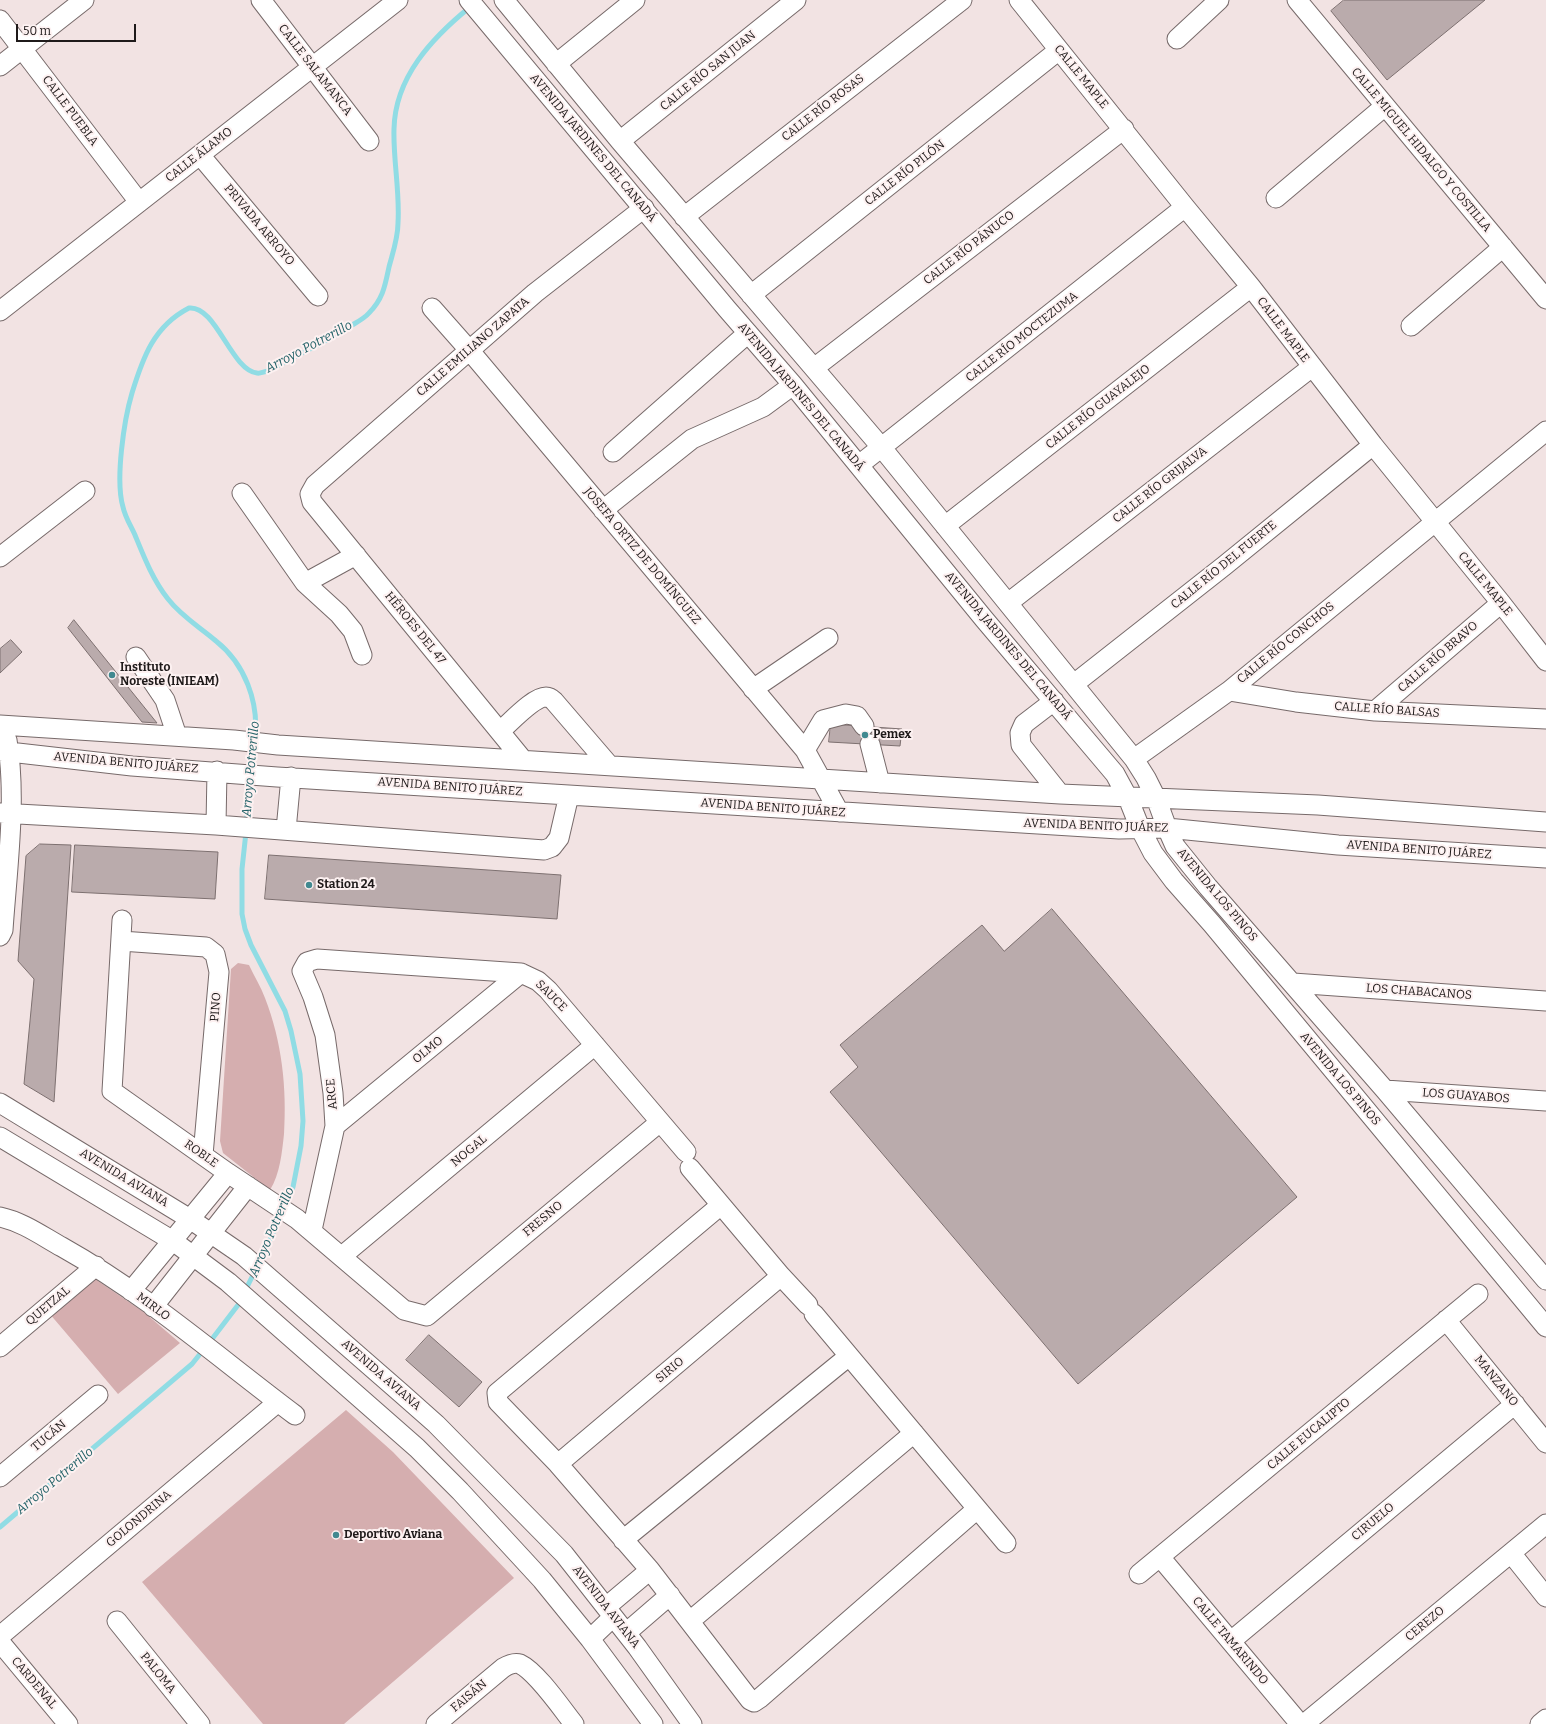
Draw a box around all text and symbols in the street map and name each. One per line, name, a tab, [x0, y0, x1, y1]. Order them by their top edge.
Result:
scale bar	[18, 16, 138, 42]
street label: CALLE SALAMANCA	[275, 21, 355, 119]
text: 50 m	[23, 24, 51, 38]
street label: CALLE RÍO SAN JUAN	[657, 28, 759, 114]
street label: CALLE MAPLE	[1051, 42, 1111, 112]
street label: CALLE MIGUEL HIDALGO Y COSTILLA	[1348, 65, 1494, 235]
street label: AVENIDA JARDINES DEL CANADÁ	[527, 71, 659, 225]
street label: CALLE RÍO ROSAS	[779, 71, 867, 145]
street label: CALLE PUEBLA	[39, 73, 101, 149]
street label: CALLE ÁLAMO	[163, 124, 235, 186]
street label: CALLE RÍO PILÓN	[862, 137, 948, 209]
street label: PRIVADA ARROYO	[221, 181, 297, 269]
street label: CALLE RÍO PÁNUCO	[921, 208, 1017, 288]
street label: CALLE RÍO MOCTEZUMA	[963, 289, 1081, 385]
street label: CALLE EMILIANO ZAPATA	[414, 294, 532, 400]
street label: CALLE MAPLE	[1254, 295, 1312, 365]
water label: Arroyo Potrerillo	[263, 318, 355, 376]
street label: AVENIDA JARDINES DEL CANADÁ	[735, 320, 867, 474]
street label: CALLE RÍO GUAYALEJO	[1043, 362, 1153, 452]
street label: CALLE RÍO GRIJALVA	[1110, 444, 1210, 526]
street label: JOSEFA ORTIZ DE DOMÍNGUEZ	[580, 485, 704, 627]
street label: CALLE RÍO DEL FUERTE	[1168, 518, 1280, 612]
street label: CALLE MAPLE	[1455, 549, 1515, 619]
street label: AVENIDA JARDINES DEL CANADÁ	[942, 569, 1074, 723]
street label: HÉROES DEL 47	[382, 589, 448, 667]
street label: CALLE RÍO CONCHOS	[1234, 599, 1338, 687]
street label: CALLE RÍO BRAVO	[1395, 618, 1481, 696]
place label: Instituto Noreste (INIEAM)	[120, 661, 219, 689]
marker: Instituto Noreste (INIEAM)	[107, 670, 117, 680]
street label: CALLE RÍO BALSAS	[1334, 699, 1440, 721]
water label: Arroyo Potrerillo	[239, 721, 263, 817]
place label: Pemex	[873, 728, 911, 742]
marker: Pemex	[860, 730, 870, 740]
street label: AVENIDA BENITO JUÁREZ	[53, 749, 199, 777]
street label: AVENIDA BENITO JUÁREZ	[377, 775, 523, 799]
street label: AVENIDA BENITO JUÁREZ	[700, 796, 846, 820]
street label: AVENIDA BENITO JUÁREZ	[1023, 816, 1169, 836]
street label: AVENIDA BENITO JUÁREZ	[1346, 838, 1492, 862]
street label: AVENIDA LOS PINOS	[1174, 846, 1260, 944]
place label: Station 24	[317, 878, 375, 892]
marker: Station 24	[304, 880, 314, 890]
street label: SAUCE	[532, 977, 570, 1015]
street label: LOS CHABACANOS	[1366, 981, 1472, 1003]
street label: PINO	[208, 992, 224, 1022]
street label: AVENIDA LOS PINOS	[1297, 1030, 1383, 1128]
street label: OLMO	[410, 1033, 446, 1067]
street label: ARCE	[323, 1078, 341, 1110]
street label: LOS GUAYABOS	[1422, 1086, 1510, 1106]
street label: NOGAL	[448, 1132, 490, 1170]
street label: ROBLE	[181, 1137, 221, 1171]
street label: AVENIDA AVIANA	[77, 1146, 171, 1210]
water label: Arroyo Potrerillo	[246, 1185, 298, 1279]
street label: FRESNO	[520, 1198, 566, 1240]
street label: QUETZAL	[23, 1283, 73, 1329]
street label: MIRLO	[133, 1290, 173, 1324]
street label: AVENIDA AVIANA	[338, 1336, 424, 1414]
street label: MANZANO	[1471, 1353, 1521, 1409]
street label: SIRIO	[653, 1354, 687, 1386]
street label: CALLE EUCALIPTO	[1265, 1395, 1353, 1473]
street label: TUCÁN	[29, 1417, 69, 1455]
water label: Arroyo Potrerillo	[13, 1444, 97, 1518]
street label: GOLONDRINA	[103, 1488, 175, 1550]
street label: CIRUELO	[1349, 1500, 1397, 1544]
place label: Deportivo Aviana	[344, 1528, 442, 1542]
marker: Deportivo Aviana	[331, 1530, 341, 1540]
street label: AVENIDA AVIANA	[569, 1563, 643, 1651]
street label: CALLE TAMARINDO	[1189, 1594, 1271, 1688]
street label: CEREZO	[1403, 1604, 1447, 1644]
street label: PALOMA	[137, 1650, 179, 1696]
street label: CARDENAL	[8, 1654, 60, 1712]
street label: FAISÁN	[448, 1677, 490, 1715]

